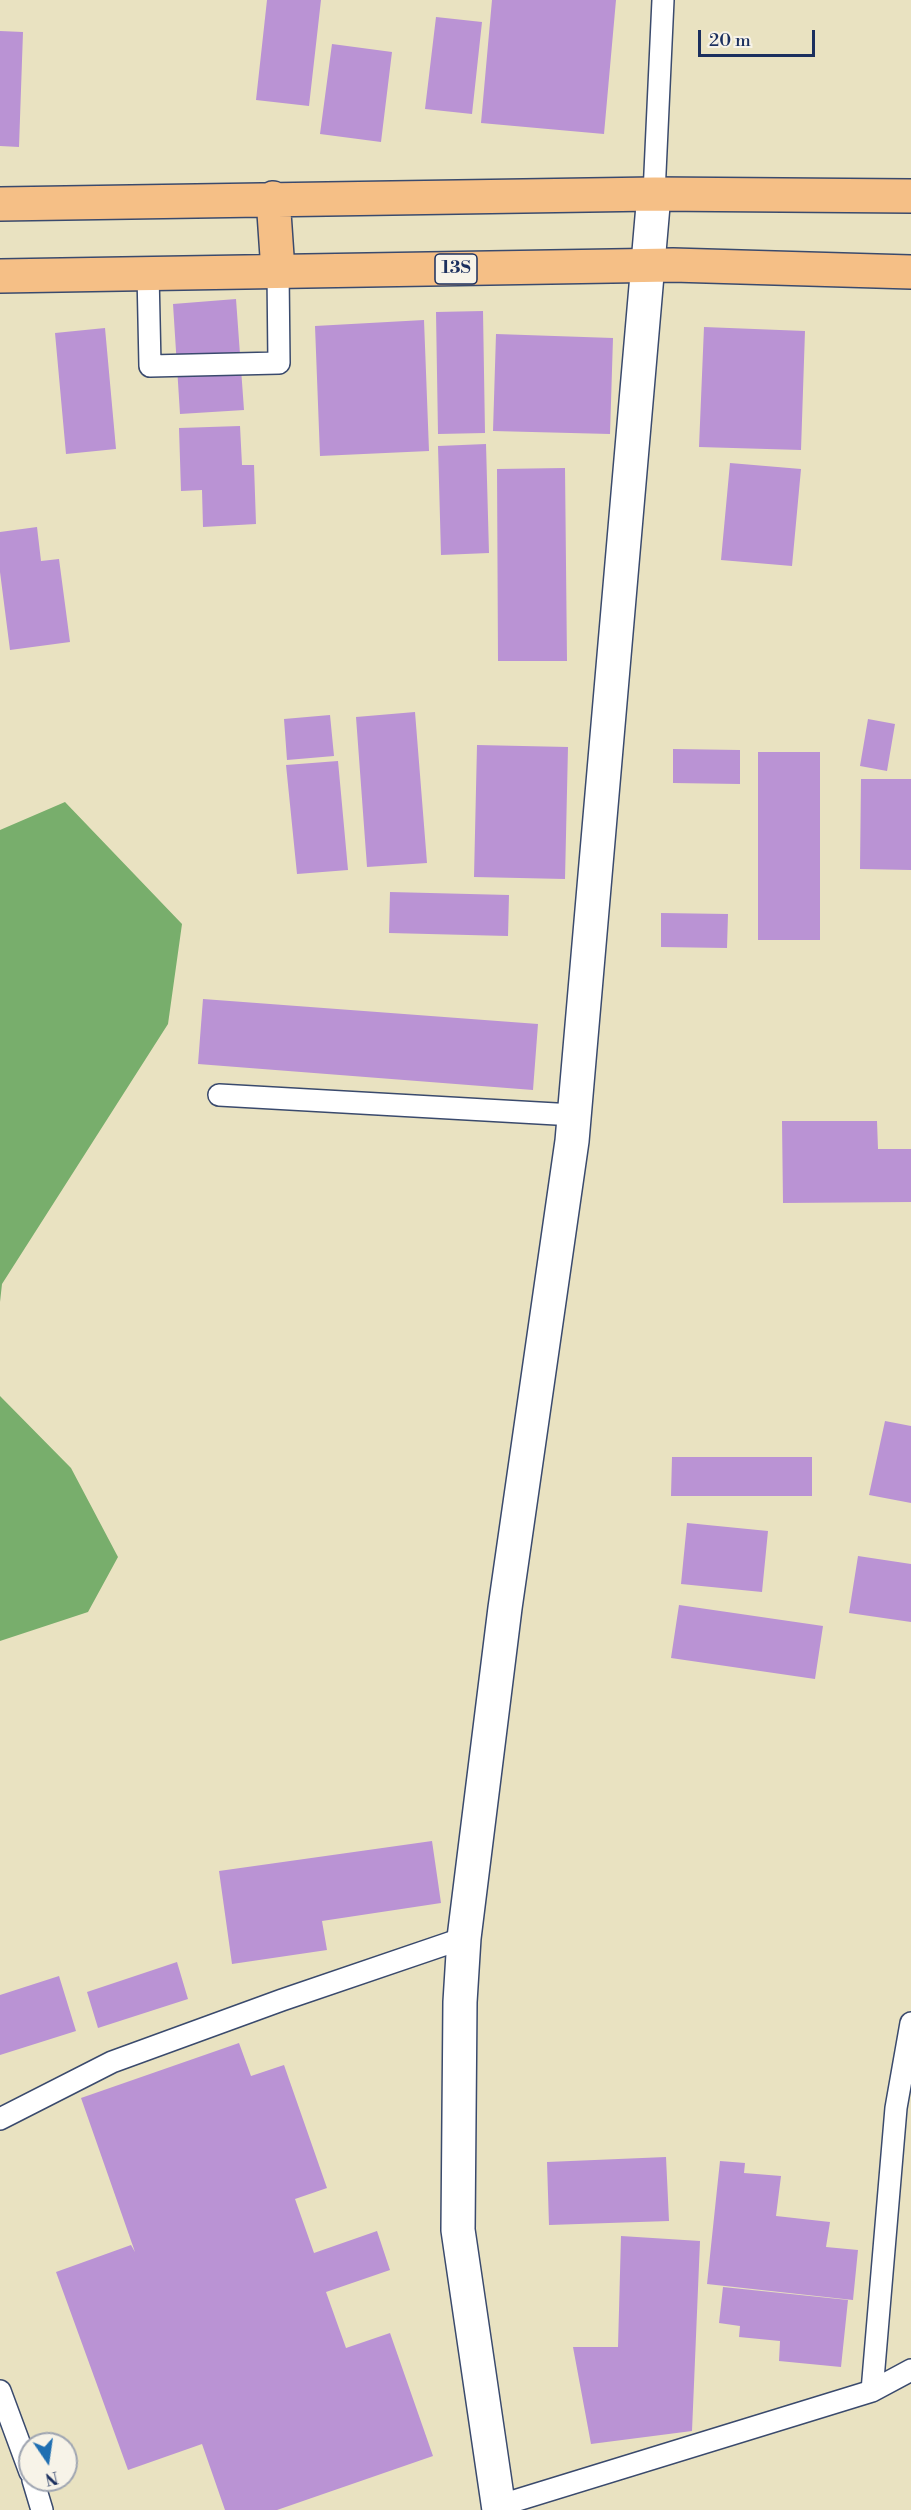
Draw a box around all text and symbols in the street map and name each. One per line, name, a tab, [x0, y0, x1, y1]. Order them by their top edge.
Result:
scale bar	[701, 18, 818, 56]
text: 20 m	[709, 29, 751, 52]
road number: 13S	[435, 254, 477, 284]
north arrow	[18, 2432, 78, 2492]
text: N	[43, 2466, 60, 2489]

